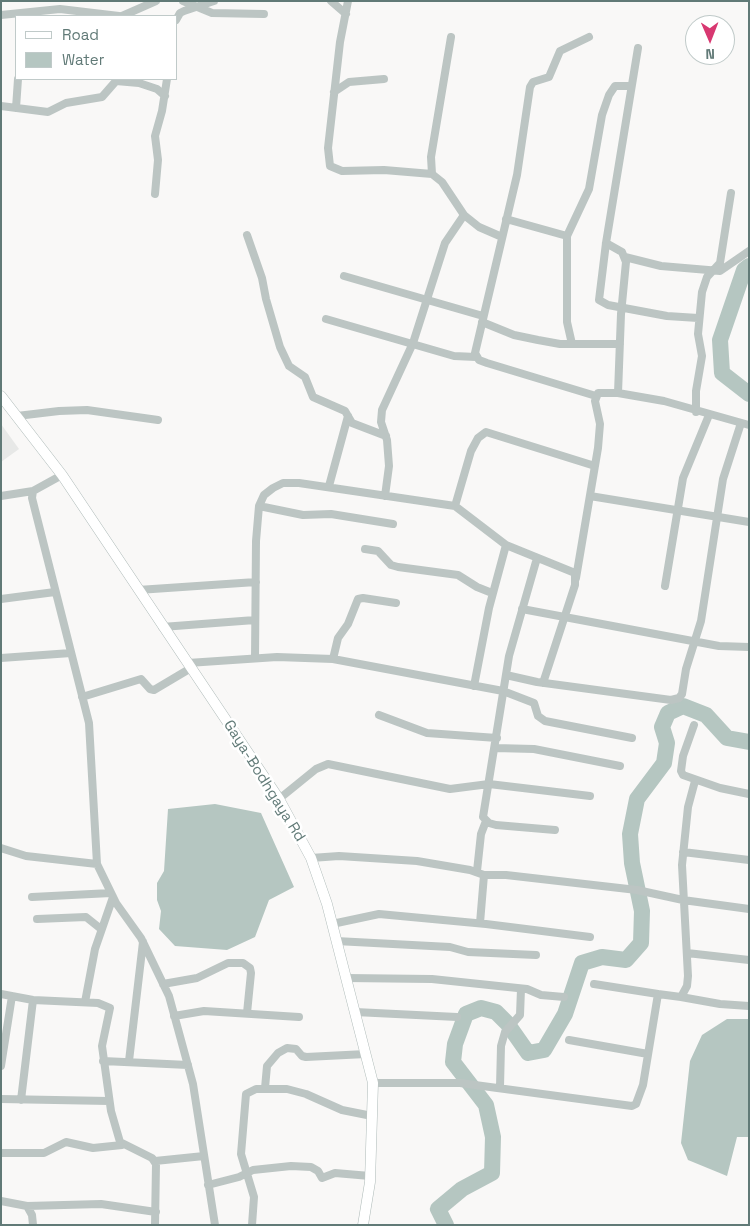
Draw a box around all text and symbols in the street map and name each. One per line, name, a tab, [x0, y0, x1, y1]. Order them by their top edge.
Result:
legend	[15, 15, 178, 80]
north arrow	[685, 15, 735, 65]
text: Road	[62, 25, 99, 44]
text: N	[705, 45, 715, 63]
text: Water	[62, 50, 104, 69]
street label: Gaya-Bodhgaya Rd	[219, 717, 309, 845]

